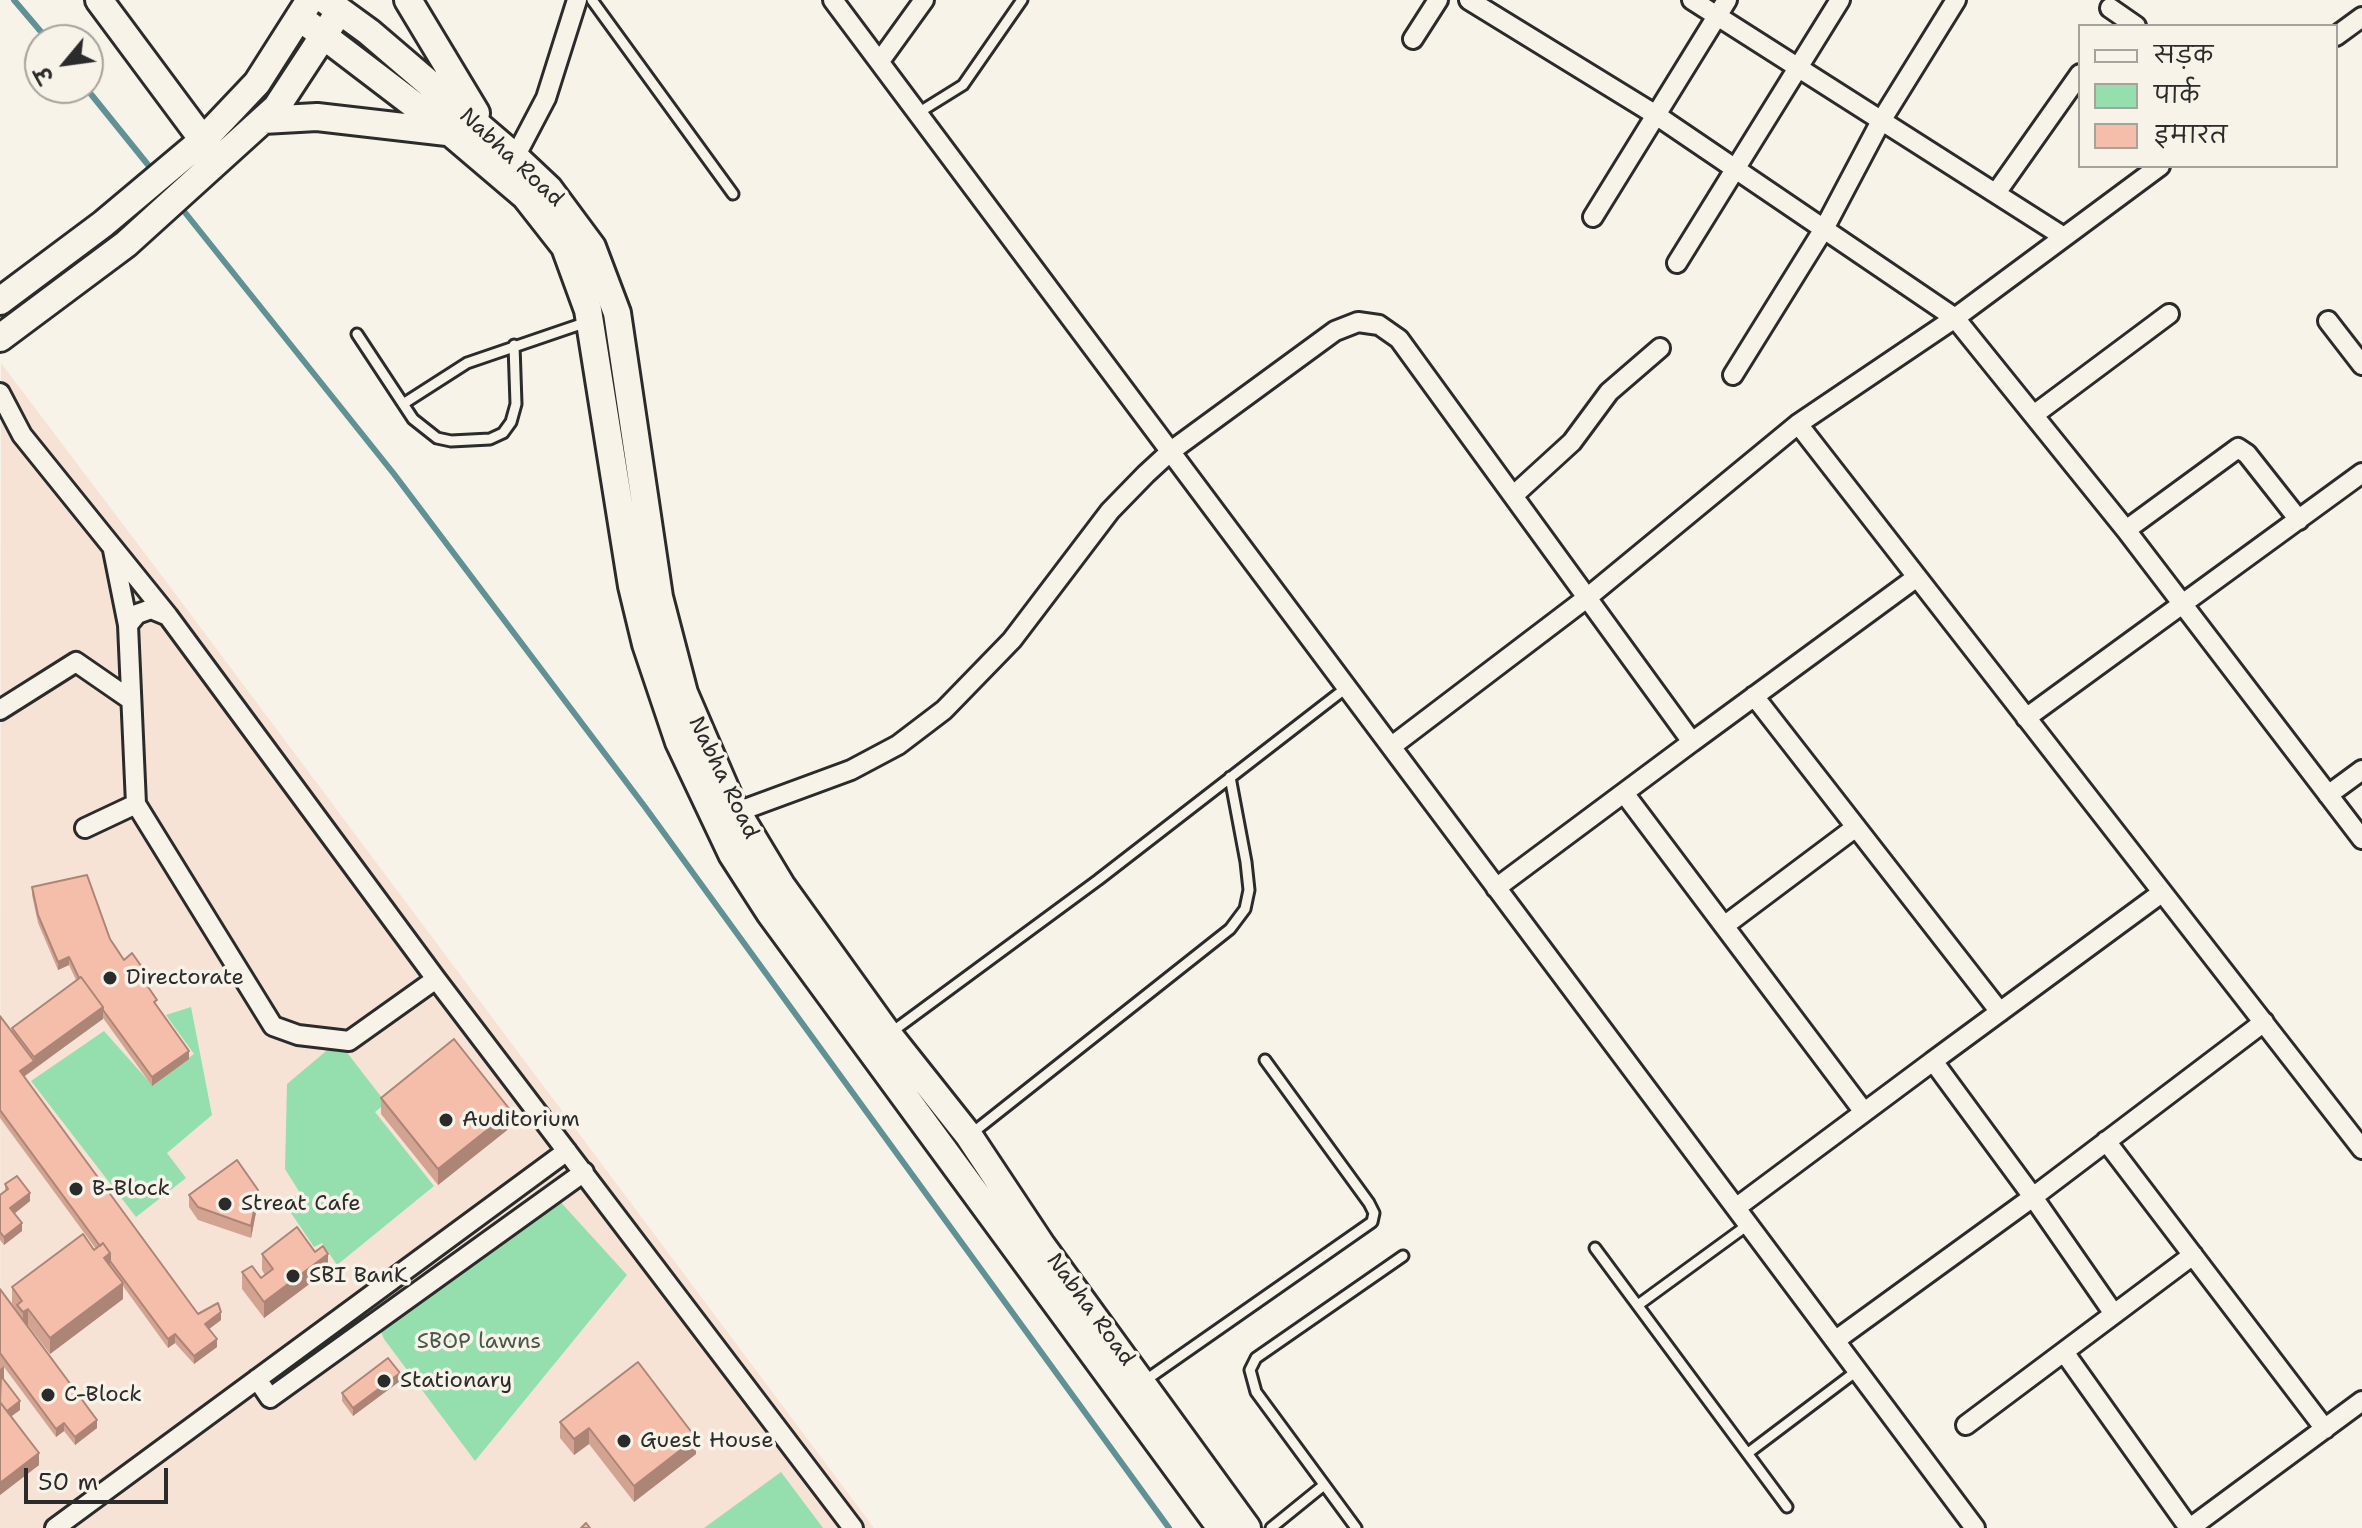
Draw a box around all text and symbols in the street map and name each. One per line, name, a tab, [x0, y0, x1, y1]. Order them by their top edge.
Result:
north arrow	[24, 24, 104, 104]
legend	[2078, 24, 2338, 168]
text: सड़क	[2154, 39, 2213, 71]
text: उ	[28, 61, 61, 88]
text: पार्क	[2154, 79, 2199, 111]
street label: Nabha Road	[453, 103, 569, 213]
text: इमारत	[2154, 119, 2227, 151]
street label: Nabha Road	[682, 713, 764, 843]
place label: Directorate	[126, 965, 244, 991]
marker: Directorate	[101, 969, 119, 987]
place label: Auditorium	[462, 1107, 580, 1133]
marker: Auditorium	[437, 1111, 455, 1129]
place label: B-Block	[92, 1176, 170, 1202]
marker: B-Block	[67, 1180, 85, 1198]
place label: Streat Cafe	[241, 1191, 361, 1217]
marker: Streat Cafe	[216, 1195, 234, 1213]
street label: Nabha Road	[1040, 1249, 1140, 1371]
place label: SBI BanK	[309, 1263, 408, 1289]
marker: SBI BanK	[284, 1267, 302, 1285]
park label: SBOP lawns	[417, 1329, 541, 1355]
place label: Stationary	[400, 1368, 512, 1394]
marker: Stationary	[375, 1372, 393, 1390]
place label: C-Block	[64, 1382, 142, 1408]
marker: C-Block	[39, 1386, 57, 1404]
place label: Guest House	[640, 1428, 774, 1454]
marker: Guest House	[615, 1432, 633, 1450]
scale bar	[28, 1452, 172, 1502]
text: 50 m	[38, 1466, 98, 1498]

